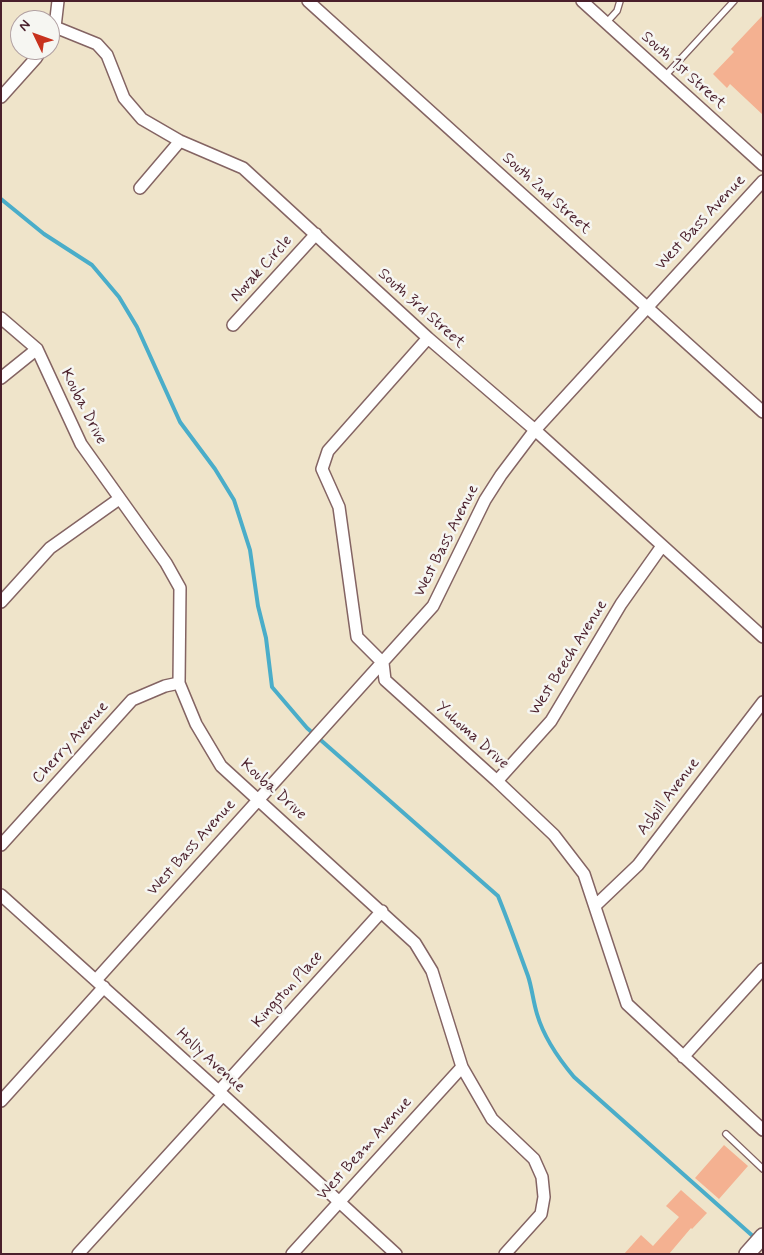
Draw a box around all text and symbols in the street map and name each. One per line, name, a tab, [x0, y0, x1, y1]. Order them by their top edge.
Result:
north arrow	[10, 10, 60, 60]
text: N	[15, 16, 34, 35]
street label: South 1st Street	[637, 28, 729, 114]
street label: South 2nd Street	[498, 149, 594, 239]
street label: West Bass Avenue	[652, 171, 750, 275]
street label: Novak Circle	[227, 232, 297, 306]
street label: South 3rd Street	[373, 265, 469, 353]
street label: Kouba Drive	[56, 366, 110, 448]
street label: West Bass Avenue	[410, 482, 484, 600]
street label: West Beech Avenue	[526, 597, 612, 719]
street label: Cherry Avenue	[29, 698, 113, 788]
street label: Yuhoma Drive	[431, 698, 513, 774]
street label: Asbill Avenue	[634, 754, 704, 840]
street label: Kouba Drive	[236, 755, 310, 825]
street label: West Bass Avenue	[144, 796, 240, 900]
street label: Kingston Place	[249, 948, 327, 1032]
street label: Holly Avenue	[171, 1025, 249, 1097]
street label: West Beam Avenue	[313, 1093, 417, 1205]

